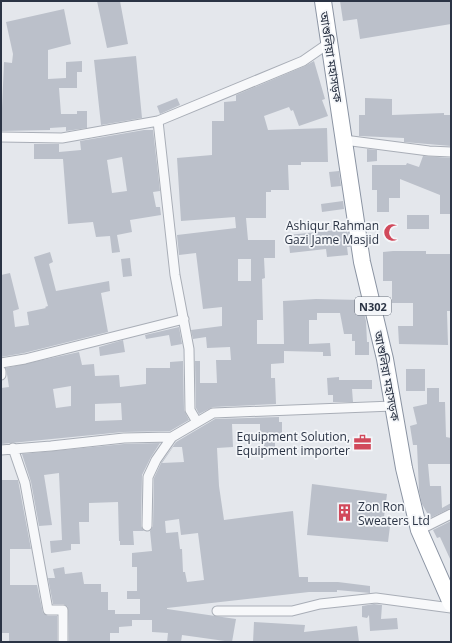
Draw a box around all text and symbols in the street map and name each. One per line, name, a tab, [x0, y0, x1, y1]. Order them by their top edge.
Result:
street label: আশুলিয়া মহাসড়ক	[315, 10, 347, 104]
place label: Ashiqur Rahman Gazi Jame Masjid	[284, 217, 379, 248]
mosque icon: Ashiqur Rahman Gazi Jame Masjid	[382, 222, 402, 242]
road number: N302	[355, 297, 391, 315]
street label: আশুলিয়া মহাসড়ক	[370, 329, 404, 423]
place label: Equipment Solution, Equipment importer	[236, 428, 350, 459]
office icon: Equipment Solution, Equipment importer	[353, 433, 373, 453]
place label: Zon Ron Sweaters Ltd	[358, 498, 430, 529]
building icon: Zon Ron Sweaters Ltd	[335, 503, 355, 523]

